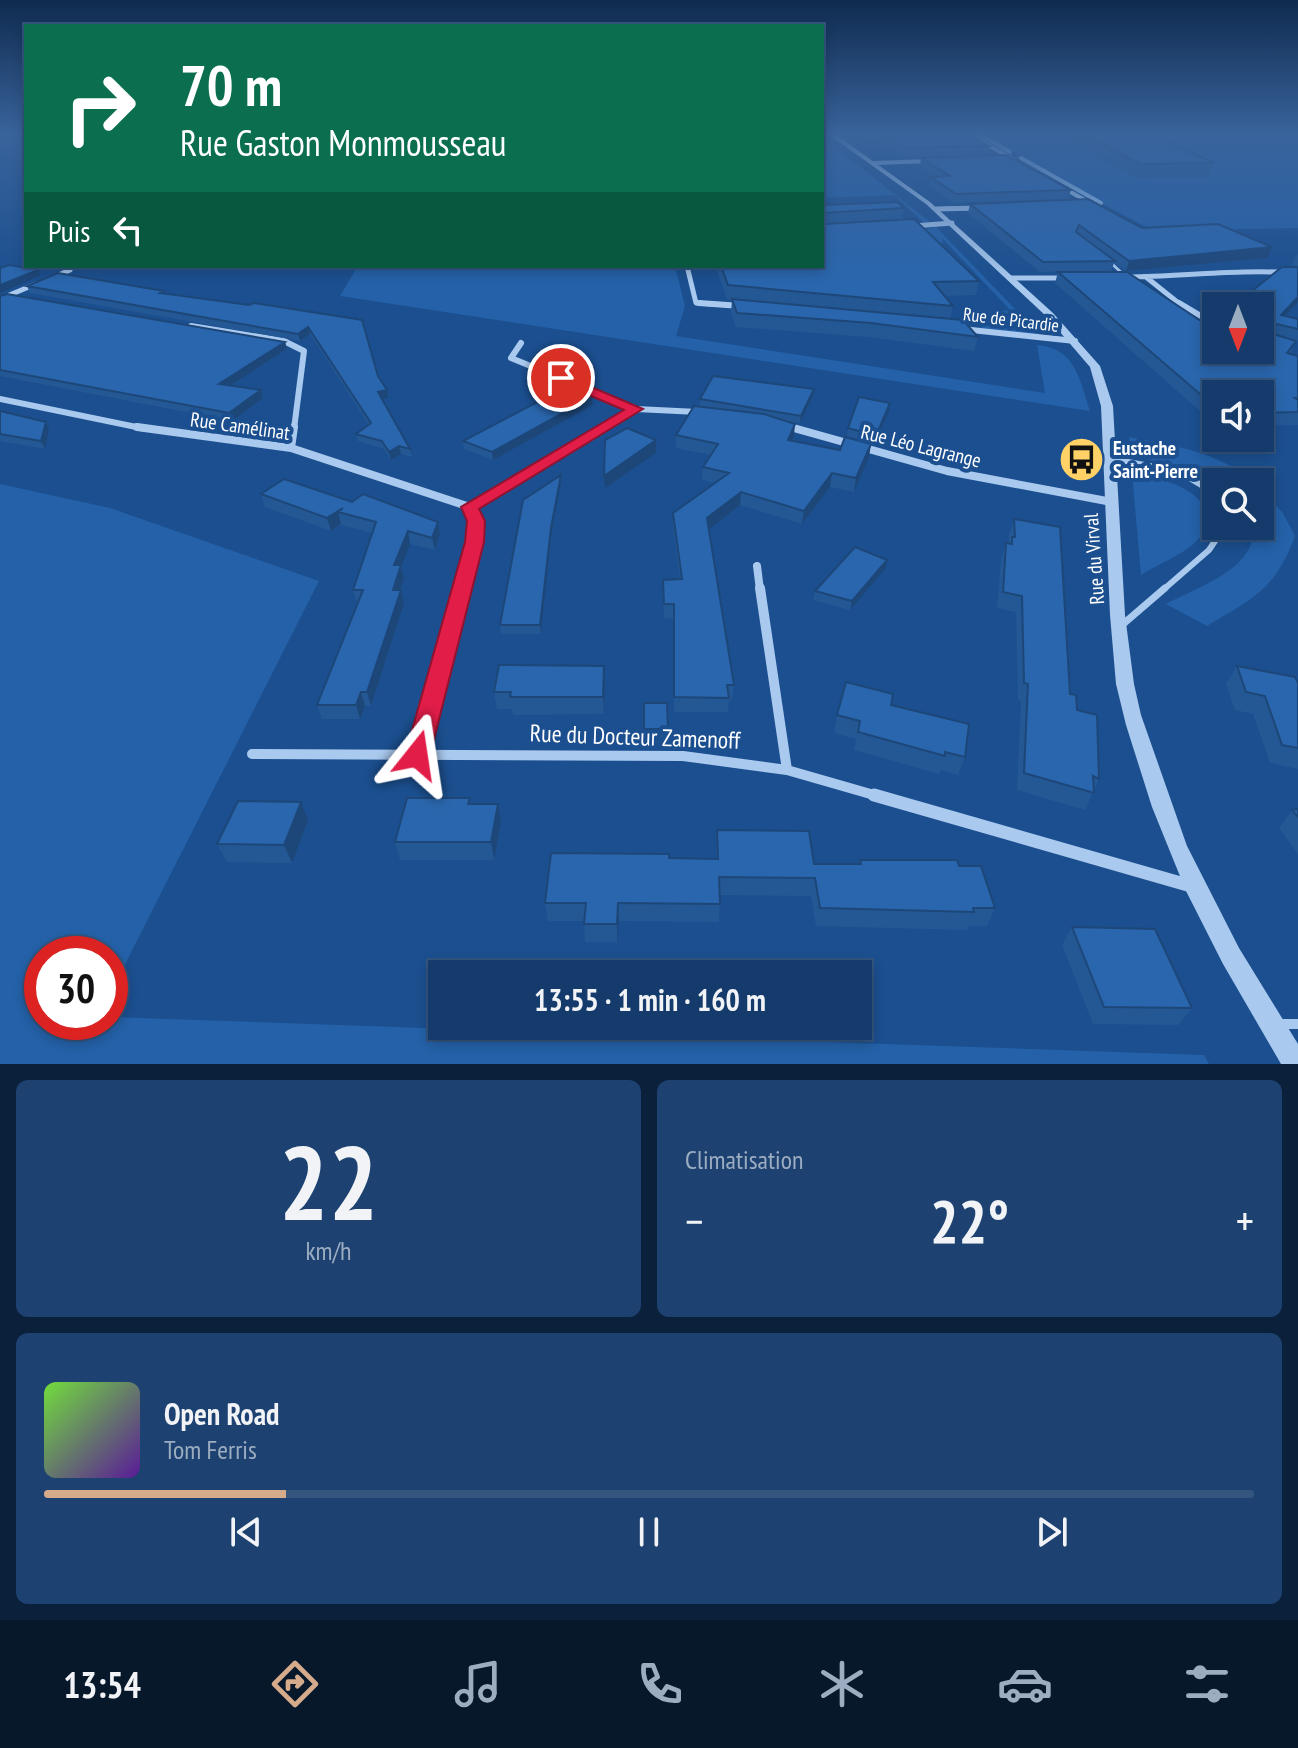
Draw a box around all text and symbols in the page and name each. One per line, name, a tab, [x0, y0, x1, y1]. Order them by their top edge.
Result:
text: 70 m	[180, 49, 282, 121]
icon: right	[48, 56, 152, 160]
text: Rue Gaston Monmousseau	[180, 119, 506, 166]
icon: left	[106, 208, 150, 252]
text: Puis	[48, 211, 90, 250]
north arrow	[1202, 292, 1274, 364]
map controls	[1202, 292, 1274, 540]
street label: Rue de Picardie	[962, 302, 1060, 337]
pin	[527, 344, 595, 412]
icon: arrive	[539, 356, 583, 400]
button: sound	[1202, 380, 1274, 452]
street label: Rue Camélinat	[189, 406, 292, 446]
street label: Rue Léo Lagrange	[858, 419, 984, 473]
place label: Eustache Saint-Pierre	[1113, 435, 1198, 484]
bus stop icon: Eustache Saint-Pierre	[1058, 436, 1106, 484]
button: search	[1202, 468, 1274, 540]
street label: Rue du Virval	[1078, 512, 1110, 605]
position arrow	[375, 713, 459, 797]
street label: Rue du Docteur Zamenoff	[529, 717, 742, 756]
speed limit sign: 30	[24, 936, 128, 1040]
text: 13:55 · 1 min · 160 m	[534, 980, 766, 1019]
text: 22	[279, 1114, 378, 1249]
text: Climatisation	[685, 1143, 803, 1176]
text: 22°	[930, 1182, 1009, 1260]
text: −	[685, 1192, 703, 1249]
text: +	[1236, 1192, 1254, 1249]
text: km/h	[305, 1234, 352, 1267]
text: Open Road	[164, 1394, 279, 1433]
text: Tom Ferris	[164, 1433, 257, 1466]
icon: previous	[224, 1510, 268, 1554]
icon: pause	[627, 1510, 671, 1554]
icon: next	[1030, 1510, 1074, 1554]
icon: directions	[267, 1656, 323, 1712]
icon: music	[450, 1656, 506, 1712]
icon: phone	[632, 1656, 688, 1712]
icon: climate	[814, 1656, 870, 1712]
icon: car	[997, 1656, 1053, 1712]
icon: filters	[1179, 1656, 1235, 1712]
text: 13:54	[63, 1661, 141, 1708]

